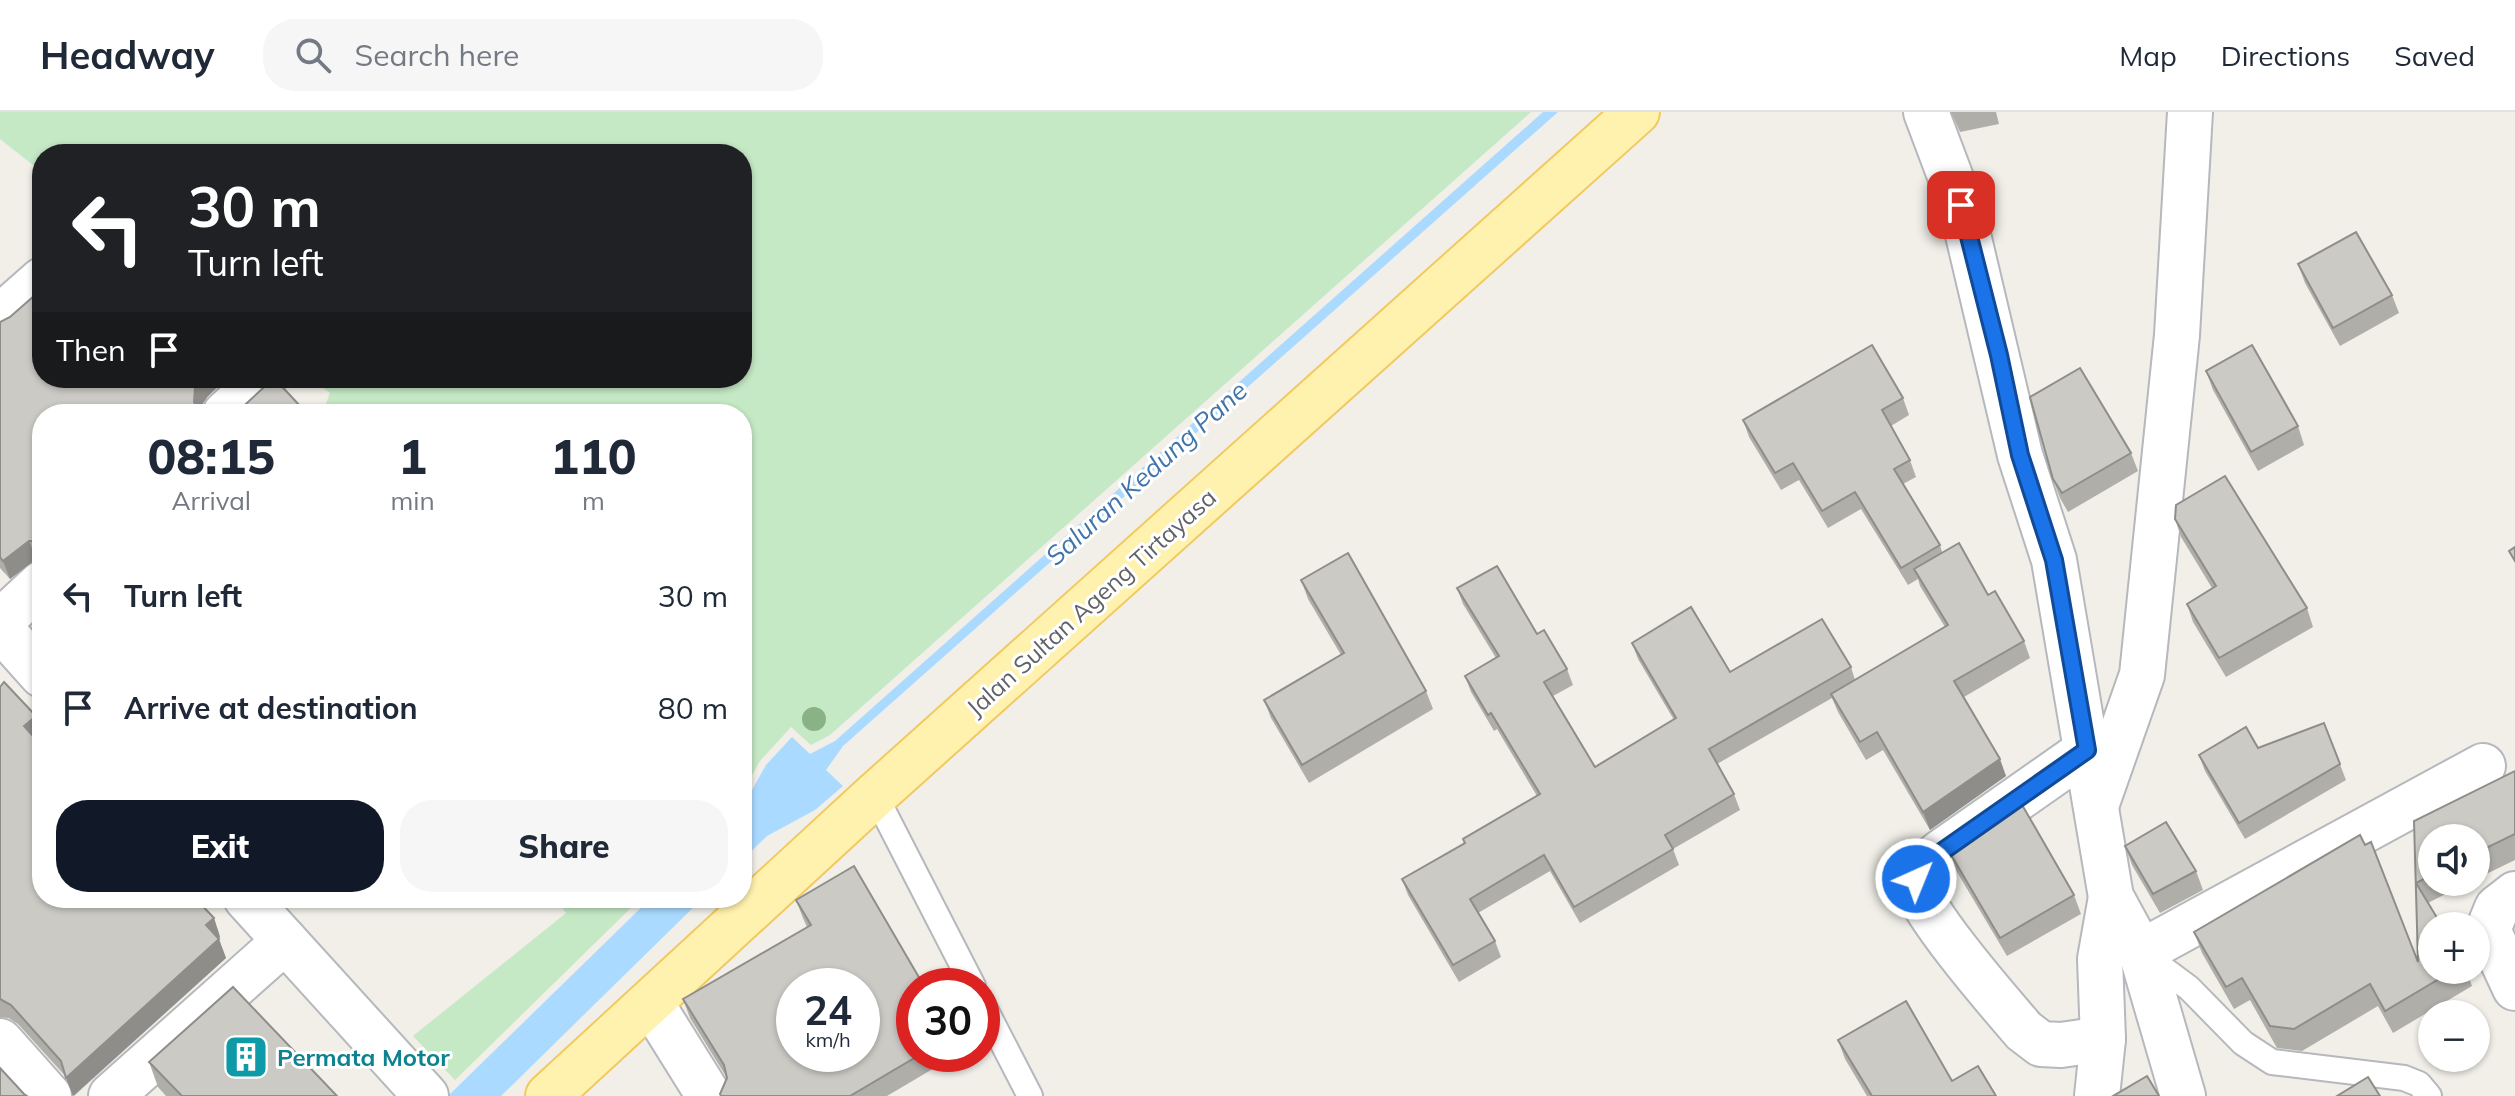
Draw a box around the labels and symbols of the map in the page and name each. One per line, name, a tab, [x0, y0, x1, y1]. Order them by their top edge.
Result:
pin	[1927, 171, 1995, 239]
water label: Saluran Kedung Pane	[1038, 374, 1254, 572]
street label: Jalan Sultan Ageng Tirtayasa	[960, 482, 1222, 722]
position arrow	[1874, 837, 1958, 921]
speed limit sign: 30	[896, 968, 1000, 1072]
building icon: Permata Motor	[222, 1033, 270, 1081]
place label: Permata Motor	[277, 1042, 450, 1072]

